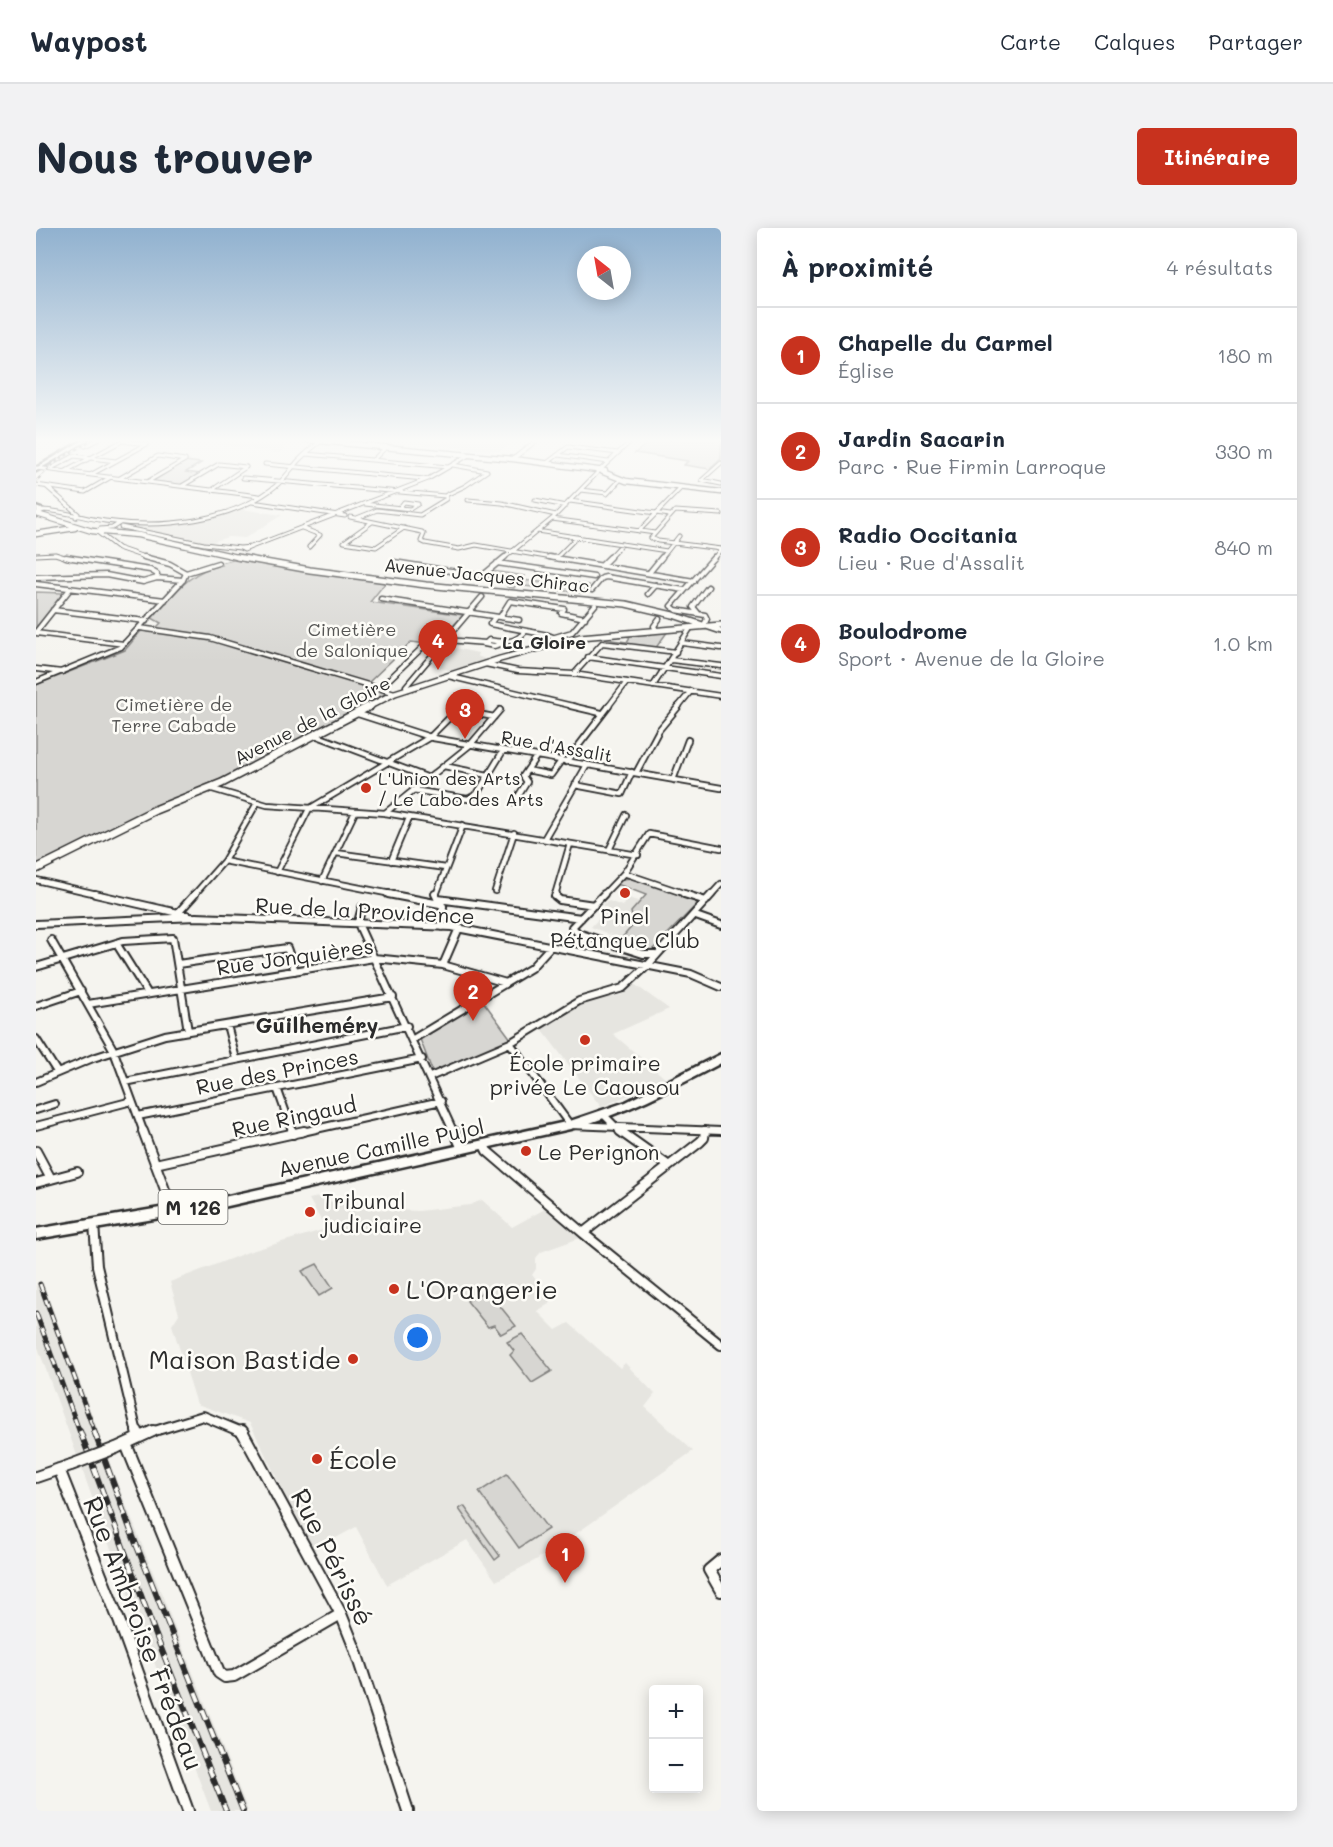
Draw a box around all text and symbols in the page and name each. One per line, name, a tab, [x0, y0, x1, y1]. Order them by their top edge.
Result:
text: Waypost	[30, 23, 147, 59]
text: Carte	[1000, 28, 1061, 55]
text: Calques	[1094, 28, 1176, 55]
text: Partager	[1209, 28, 1303, 55]
button: Itinéraire	[1137, 128, 1297, 185]
text: Nous trouver	[36, 129, 314, 184]
north arrow	[577, 246, 631, 300]
text: À proximité	[781, 250, 933, 284]
text: 4 résultats	[1167, 254, 1273, 280]
text: Chapelle du Carmel	[838, 328, 1053, 357]
text: 1	[796, 342, 805, 368]
text: 180 m	[1217, 342, 1273, 368]
text: Église	[838, 357, 894, 383]
text: Jardin Sacarin	[838, 424, 1005, 453]
text: 2	[795, 438, 806, 464]
text: 330 m	[1215, 438, 1273, 464]
text: Parc · Rue Firmin Larroque	[838, 453, 1106, 479]
text: Radio Occitania	[838, 520, 1018, 549]
text: 3	[795, 534, 807, 560]
text: 840 m	[1214, 534, 1273, 560]
text: Lieu · Rue d'Assalit	[838, 549, 1025, 575]
street label: Avenue Jacques Chirac	[383, 552, 591, 598]
text: Boulodrome	[838, 616, 967, 645]
park label: Cimetière de Salonique	[296, 617, 408, 662]
pin: 4	[418, 620, 458, 670]
district label: La Gloire	[502, 630, 586, 654]
text: 4	[794, 630, 807, 656]
text: 1.0 km	[1213, 630, 1273, 656]
text: Sport · Avenue de la Gloire	[838, 645, 1105, 671]
street label: Avenue de la Gloire	[230, 670, 394, 770]
pin: 3	[446, 690, 484, 739]
park label: Cimetière de Terre Cabade	[111, 692, 237, 737]
street label: Rue d'Assalit	[499, 724, 615, 768]
place label: L'Union des Arts / Le Labo des Arts	[378, 766, 543, 811]
marker: L'Union des Arts / Le Labo des Arts	[359, 781, 373, 795]
marker: Pinel Pétanque Club	[618, 886, 632, 900]
street label: Rue de la Providence	[255, 891, 475, 929]
place label: Pinel Pétanque Club	[550, 902, 700, 953]
street label: Rue Jonquières	[215, 932, 375, 980]
pin: 2	[454, 972, 492, 1021]
district label: Guilheméry	[256, 1010, 378, 1039]
marker: École primaire privée Le Caousou	[578, 1033, 592, 1047]
street label: Rue des Princes	[193, 1042, 361, 1100]
place label: École primaire privée Le Caousou	[490, 1049, 680, 1100]
street label: Rue Ringaud	[229, 1090, 359, 1142]
street label: Avenue Camille Pujol	[275, 1112, 487, 1182]
place label: Le Perignon	[538, 1138, 659, 1165]
marker: Le Perignon	[519, 1144, 533, 1158]
place label: Tribunal judiciaire	[320, 1187, 422, 1238]
road number: M 126	[158, 1190, 228, 1224]
marker: Tribunal judiciaire	[303, 1205, 317, 1219]
place label: L'Orangerie	[406, 1272, 558, 1306]
marker: L'Orangerie	[387, 1282, 401, 1296]
your location	[403, 1323, 432, 1352]
place label: Maison Bastide	[148, 1342, 341, 1376]
marker: Maison Bastide	[346, 1352, 360, 1366]
place label: École	[329, 1442, 397, 1476]
marker: École	[310, 1452, 324, 1466]
street label: Rue Périssé	[284, 1483, 382, 1631]
street label: Rue Ambroise Frédeau	[76, 1491, 212, 1775]
pin: 1	[546, 1534, 584, 1583]
map controls	[649, 1685, 703, 1793]
button: +	[649, 1685, 703, 1739]
button: −	[649, 1739, 703, 1793]

